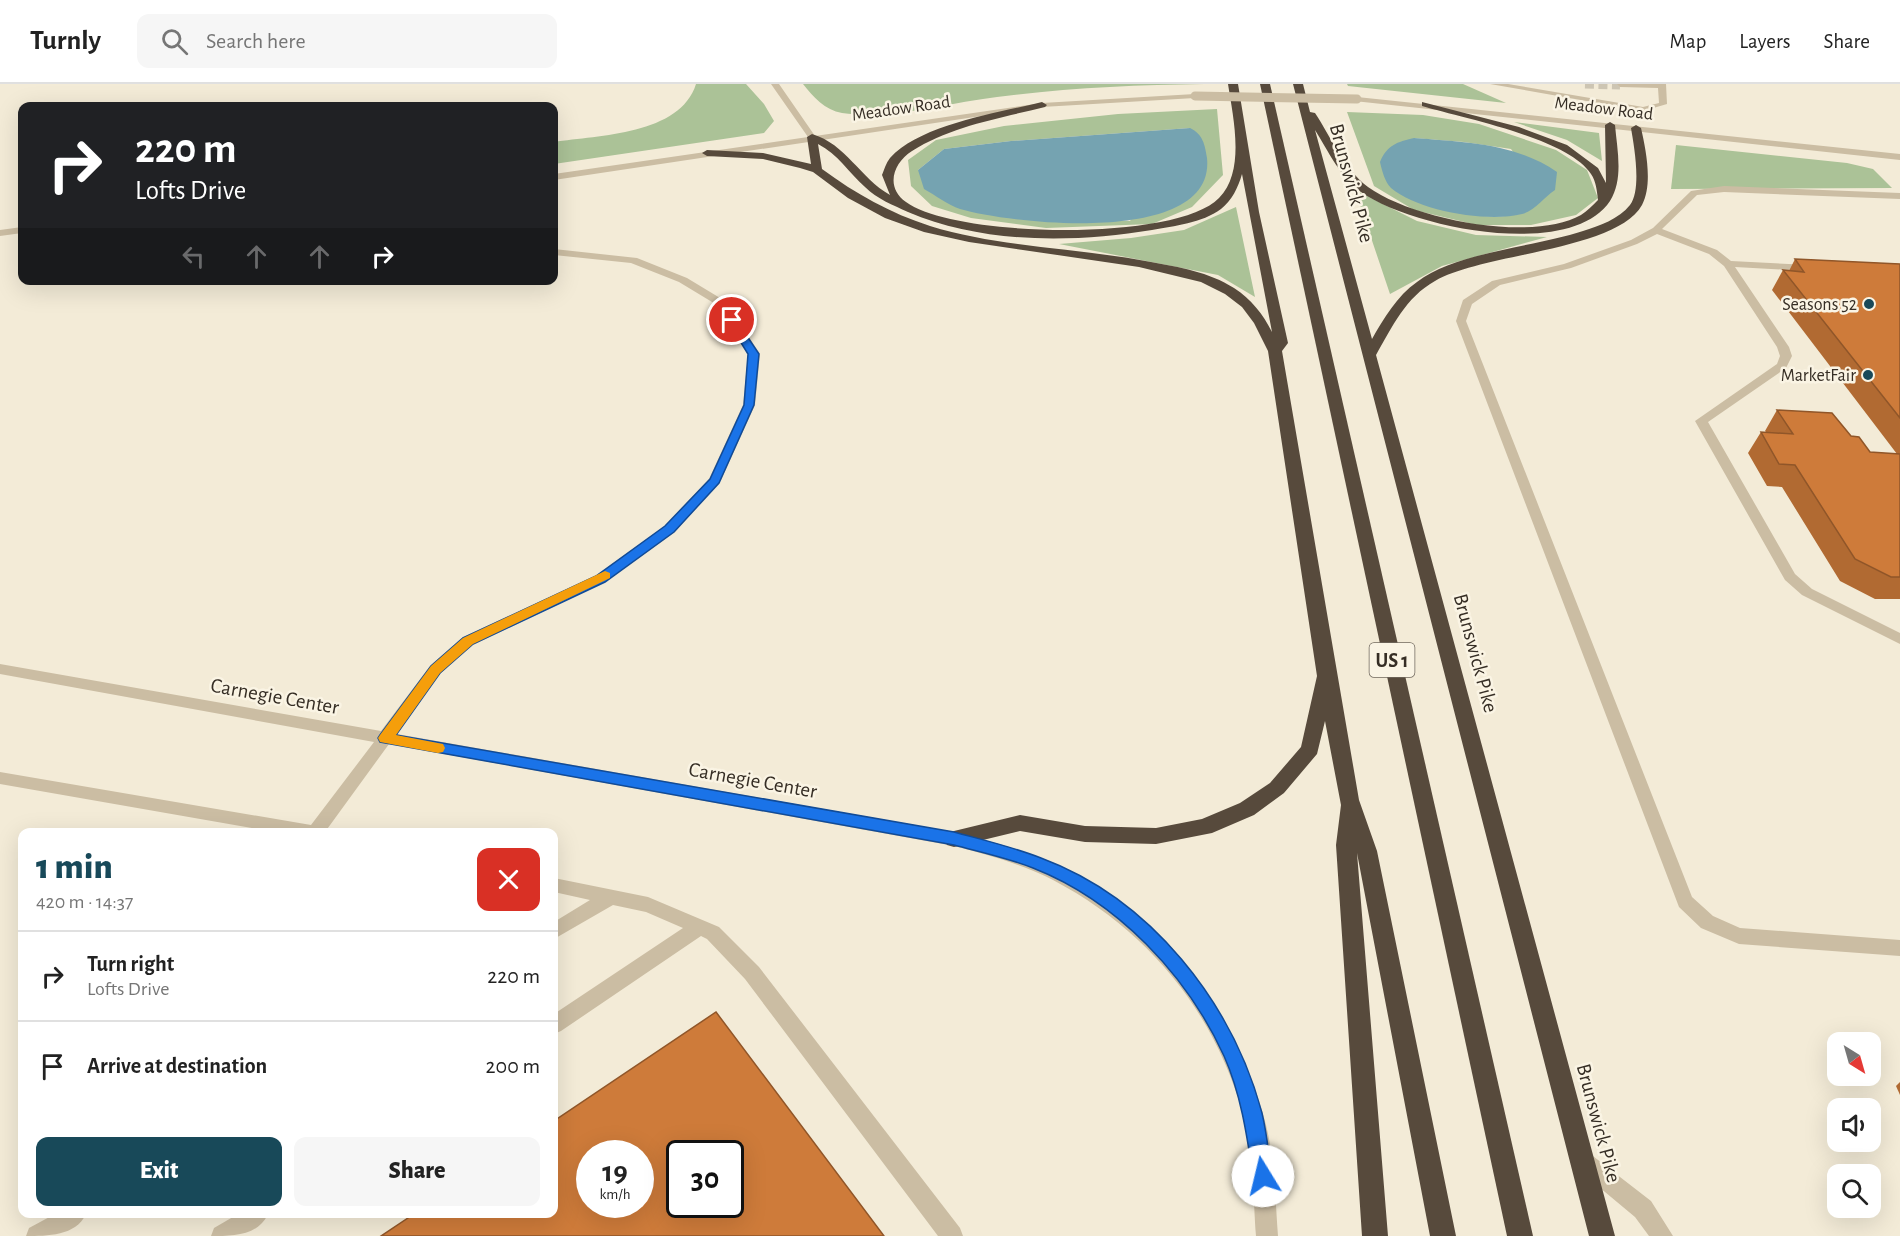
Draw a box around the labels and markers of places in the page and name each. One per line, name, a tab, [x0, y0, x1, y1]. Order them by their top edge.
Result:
pin	[706, 294, 757, 345]
place label: Seasons 52	[1782, 296, 1857, 314]
marker: Seasons 52	[1862, 297, 1876, 311]
place label: MarketFair	[1781, 367, 1856, 385]
marker: MarketFair	[1861, 368, 1875, 382]

